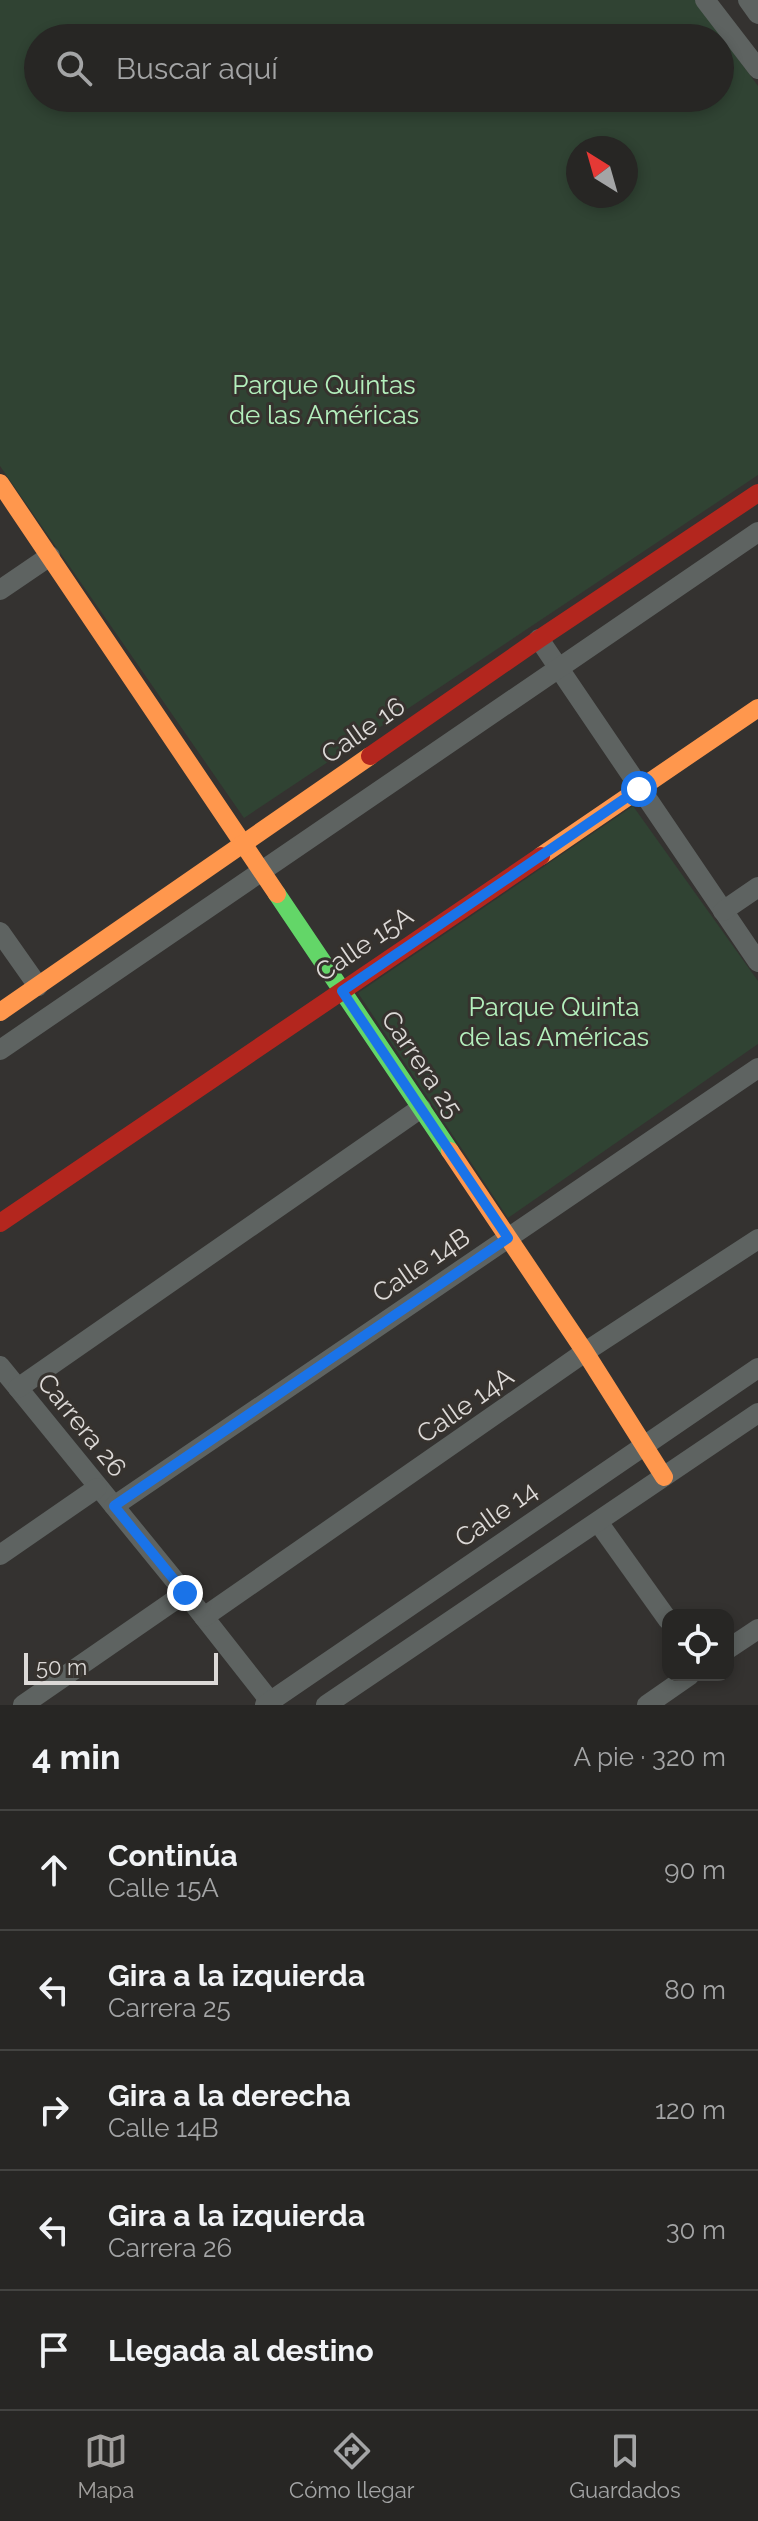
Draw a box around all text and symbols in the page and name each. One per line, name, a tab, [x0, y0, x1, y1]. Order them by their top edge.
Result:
search box	[24, 24, 734, 112]
icon: search	[52, 46, 96, 90]
text: Buscar aquí	[116, 51, 278, 86]
north arrow	[566, 136, 638, 208]
park label: Parque Quintas de las Américas	[229, 370, 419, 430]
street label: Calle 16	[316, 691, 410, 769]
route start	[621, 771, 657, 807]
street label: Calle 15A	[310, 900, 419, 987]
park label: Parque Quinta de las Américas	[459, 992, 649, 1052]
street label: Carrera 25	[375, 1005, 469, 1123]
street label: Calle 14B	[367, 1222, 475, 1308]
street label: Calle 14A	[411, 1361, 519, 1449]
street label: Carrera 26	[31, 1367, 133, 1483]
street label: Calle 14	[449, 1475, 543, 1553]
route end	[167, 1575, 203, 1611]
map controls	[662, 1609, 734, 1681]
button: locate	[662, 1609, 734, 1681]
scale bar	[24, 1649, 218, 1685]
text: 50 m	[36, 1654, 87, 1680]
text: 4 min	[32, 1737, 120, 1777]
text: A pie · 320 m	[574, 1742, 726, 1772]
text: Continúa	[108, 1838, 238, 1873]
icon: ahead	[32, 1848, 76, 1892]
text: 90 m	[664, 1855, 726, 1885]
text: Calle 15A	[108, 1873, 219, 1903]
text: Gira a la izquierda	[108, 1958, 365, 1993]
icon: left	[32, 1968, 76, 2012]
text: 80 m	[664, 1975, 726, 2005]
text: Carrera 25	[108, 1993, 231, 2023]
text: Gira a la derecha	[108, 2078, 351, 2113]
icon: right	[32, 2088, 76, 2132]
text: 120 m	[655, 2095, 726, 2125]
text: Calle 14B	[108, 2113, 219, 2143]
text: Gira a la izquierda	[108, 2198, 365, 2233]
icon: left	[32, 2208, 76, 2252]
text: 30 m	[666, 2215, 726, 2245]
text: Carrera 26	[108, 2233, 232, 2263]
icon: arrive	[32, 2328, 76, 2372]
text: Llegada al destino	[108, 2333, 374, 2368]
tab: Mapa	[77, 2429, 134, 2503]
tab: Cómo llegar	[289, 2429, 414, 2503]
tab: Guardados	[569, 2429, 681, 2503]

